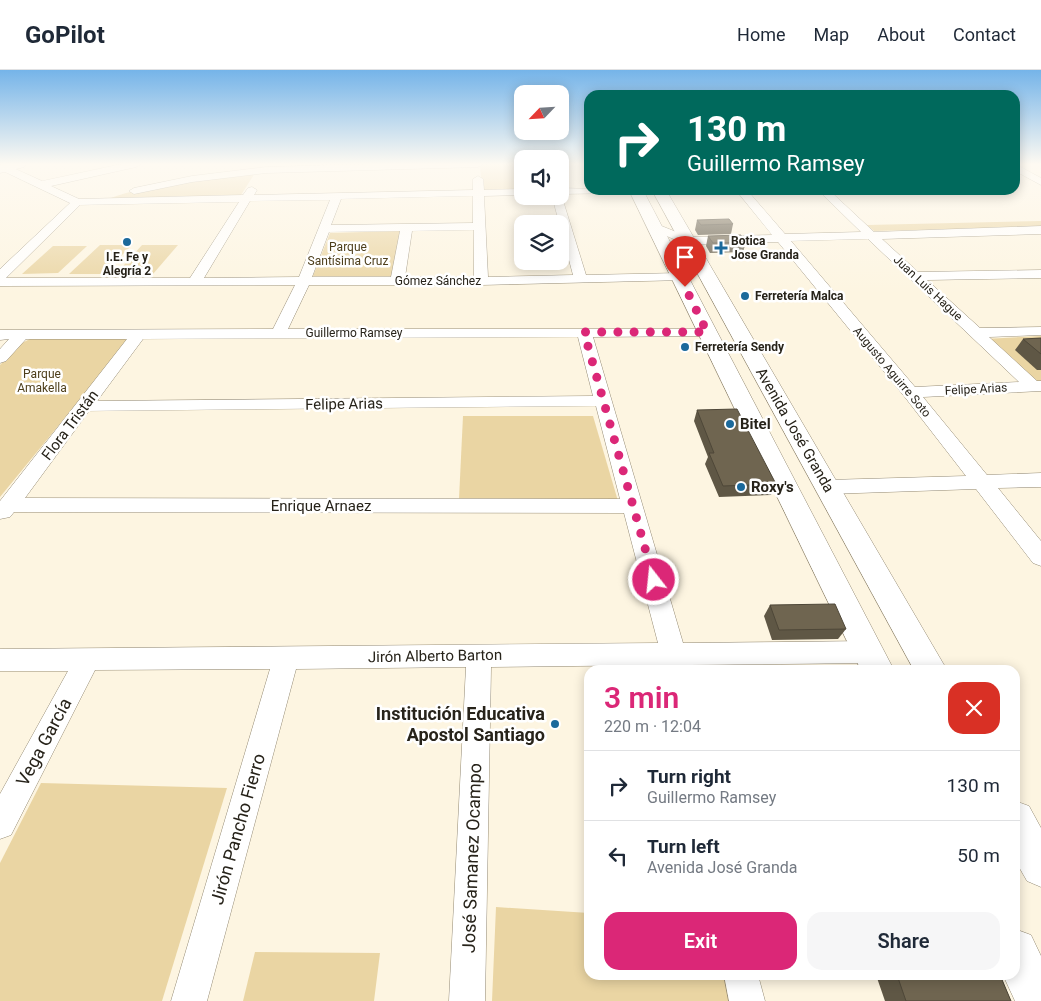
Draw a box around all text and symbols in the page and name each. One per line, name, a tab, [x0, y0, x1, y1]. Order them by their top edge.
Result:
text: GoPilot	[25, 21, 105, 49]
text: Home	[737, 24, 786, 45]
text: Map	[814, 24, 849, 45]
text: About	[877, 24, 925, 45]
text: Contact	[953, 24, 1016, 45]
north arrow	[514, 85, 569, 140]
map controls	[514, 85, 569, 270]
text: 130 m	[687, 109, 786, 150]
icon: right	[604, 110, 669, 175]
button: sound	[514, 150, 569, 205]
text: Guillermo Ramsey	[687, 151, 865, 176]
button: layers	[514, 215, 569, 270]
place label: Botica Jose Granda	[731, 234, 799, 262]
marker: I.E. Fe y Alegría 2	[121, 236, 133, 248]
pin	[664, 236, 706, 287]
park label: Parque Santísima Cruz	[308, 240, 388, 268]
marker: Botica Jose Granda	[715, 242, 727, 254]
icon: arrive	[671, 243, 699, 271]
place label: I.E. Fe y Alegría 2	[103, 250, 151, 278]
street label: Juan Luis Hague	[891, 252, 965, 324]
street label: Gómez Sánchez	[395, 274, 481, 288]
place label: Ferretería Malca	[755, 289, 844, 303]
marker: Ferretería Malca	[739, 290, 751, 302]
street label: Augusto Aguirre Soto	[850, 324, 934, 420]
street label: Guillermo Ramsey	[306, 326, 403, 340]
place label: Ferretería Sendy	[695, 340, 785, 354]
marker: Ferretería Sendy	[679, 341, 691, 353]
street label: Avenida José Granda	[752, 364, 838, 496]
park label: Parque Amakella	[17, 367, 67, 395]
street label: Felipe Arias	[945, 380, 1007, 398]
street label: Flora Tristán	[38, 386, 102, 464]
street label: Felipe Arias	[305, 394, 383, 414]
place label: Bitel	[740, 415, 771, 433]
marker: Bitel	[724, 418, 736, 430]
place label: Roxy's	[751, 478, 794, 496]
marker: Roxy's	[735, 481, 747, 493]
street label: Enrique Arnaez	[271, 497, 371, 515]
position arrow	[627, 553, 679, 605]
street label: Jirón Alberto Barton	[368, 646, 502, 666]
text: 3 min	[604, 680, 679, 715]
button: close	[948, 682, 1000, 734]
street label: Vega García	[12, 694, 76, 789]
place label: Institución Educativa Apostol Santiago	[376, 703, 545, 745]
text: 220 m · 12:04	[604, 717, 701, 736]
marker: Institución Educativa Apostol Santiago	[549, 718, 561, 730]
street label: Jirón Pancho Fierro	[206, 751, 269, 907]
street label: José Samanez Ocampo	[458, 763, 485, 953]
text: Turn right	[647, 765, 731, 788]
icon: right	[604, 772, 632, 800]
text: 130 m	[947, 774, 1000, 797]
text: Guillermo Ramsey	[647, 788, 776, 807]
text: Turn left	[647, 835, 720, 858]
icon: left	[604, 842, 632, 870]
text: 50 m	[957, 844, 1000, 867]
text: Avenida José Granda	[647, 858, 798, 877]
button: Exit	[604, 912, 797, 970]
button: Share	[807, 912, 1000, 970]

